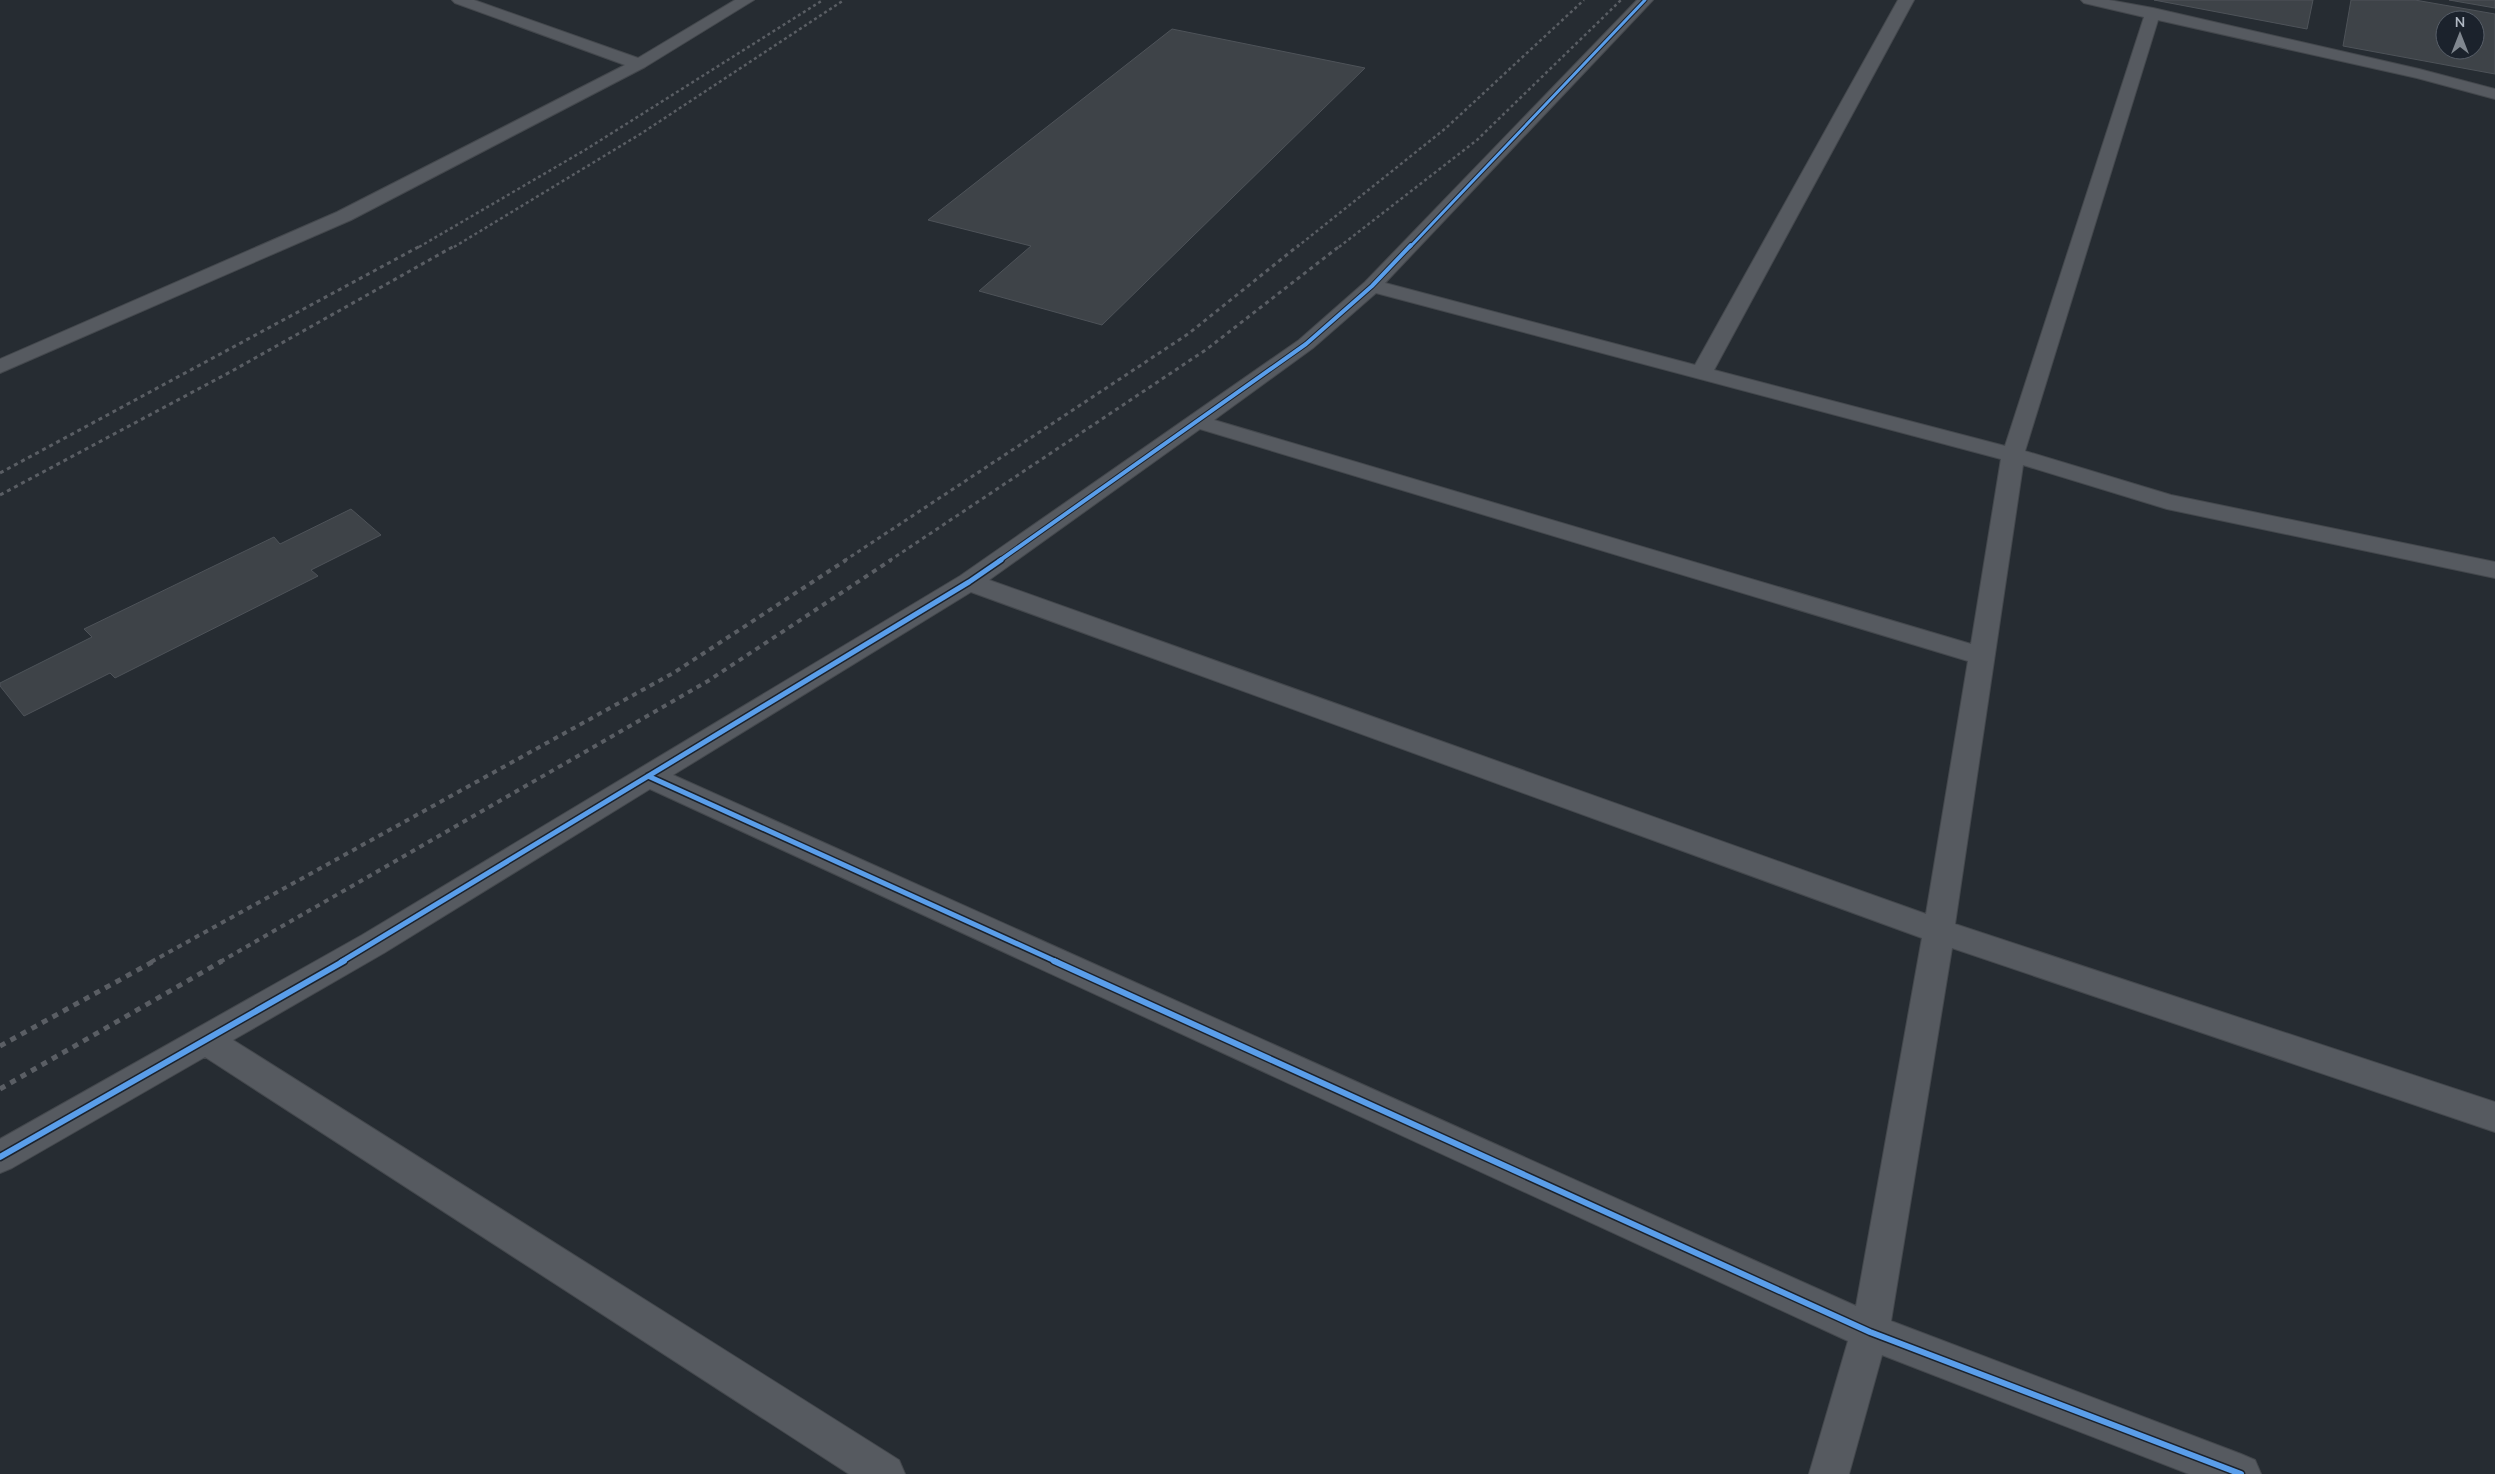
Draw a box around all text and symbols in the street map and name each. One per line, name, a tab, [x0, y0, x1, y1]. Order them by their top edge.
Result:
north arrow	[2435, 10, 2485, 60]
text: N	[2455, 13, 2465, 32]

